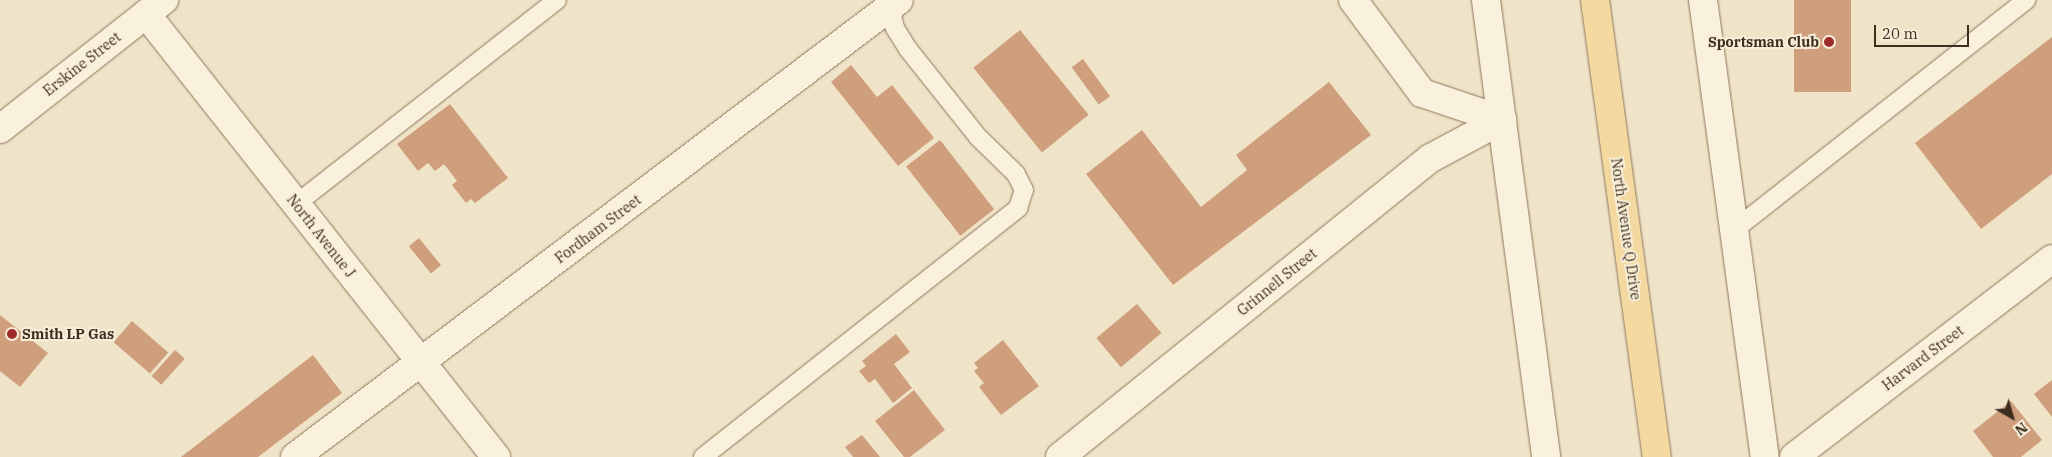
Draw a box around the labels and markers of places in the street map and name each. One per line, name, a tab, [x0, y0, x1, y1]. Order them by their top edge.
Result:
place label: Sportsman Club	[1708, 34, 1819, 50]
marker: Sportsman Club	[1823, 36, 1835, 48]
place label: Smith LP Gas	[22, 326, 114, 342]
marker: Smith LP Gas	[6, 328, 18, 340]

